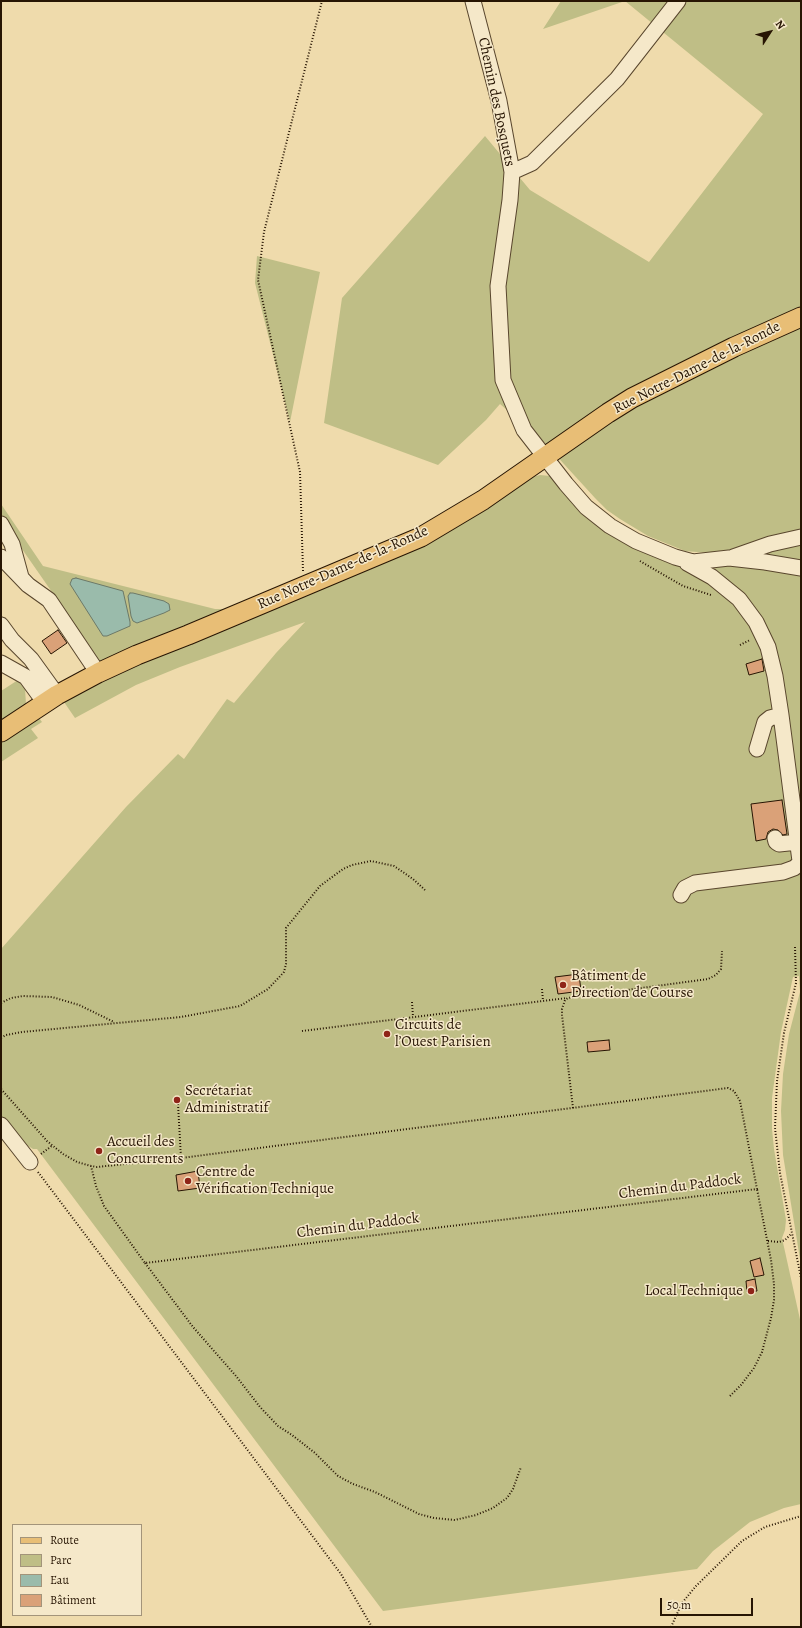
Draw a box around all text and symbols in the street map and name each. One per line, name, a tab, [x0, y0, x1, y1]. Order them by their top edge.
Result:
north arrow	[750, 12, 790, 52]
text: N	[772, 17, 789, 32]
street label: Chemin des Bosquets	[474, 36, 518, 168]
street label: Rue Notre-Dame-de-la-Ronde	[611, 318, 783, 418]
street label: Rue Notre-Dame-de-la-Ronde	[255, 522, 431, 614]
place label: Bâtiment de Direction de Course	[571, 967, 693, 1002]
marker: Bâtiment de Direction de Course	[558, 980, 568, 990]
place label: Circuits de l’Ouest Parisien	[395, 1016, 491, 1051]
marker: Circuits de l’Ouest Parisien	[382, 1029, 392, 1039]
place label: Secrétariat Administratif	[185, 1082, 268, 1117]
marker: Secrétariat Administratif	[172, 1095, 182, 1105]
place label: Accueil des Concurrents	[107, 1133, 184, 1168]
marker: Accueil des Concurrents	[94, 1146, 104, 1156]
place label: Centre de Vérification Technique	[196, 1163, 334, 1198]
street label: Chemin du Paddock	[618, 1171, 742, 1203]
marker: Centre de Vérification Technique	[183, 1176, 193, 1186]
street label: Chemin du Paddock	[296, 1210, 420, 1242]
place label: Local Technique	[645, 1282, 743, 1300]
marker: Local Technique	[746, 1286, 756, 1296]
legend	[12, 1524, 142, 1616]
text: Route	[50, 1532, 79, 1548]
text: Parc	[50, 1552, 72, 1568]
text: Eau	[50, 1572, 69, 1588]
scale bar	[662, 1590, 755, 1616]
text: Bâtiment	[50, 1592, 96, 1608]
text: 50 m	[667, 1597, 691, 1613]

